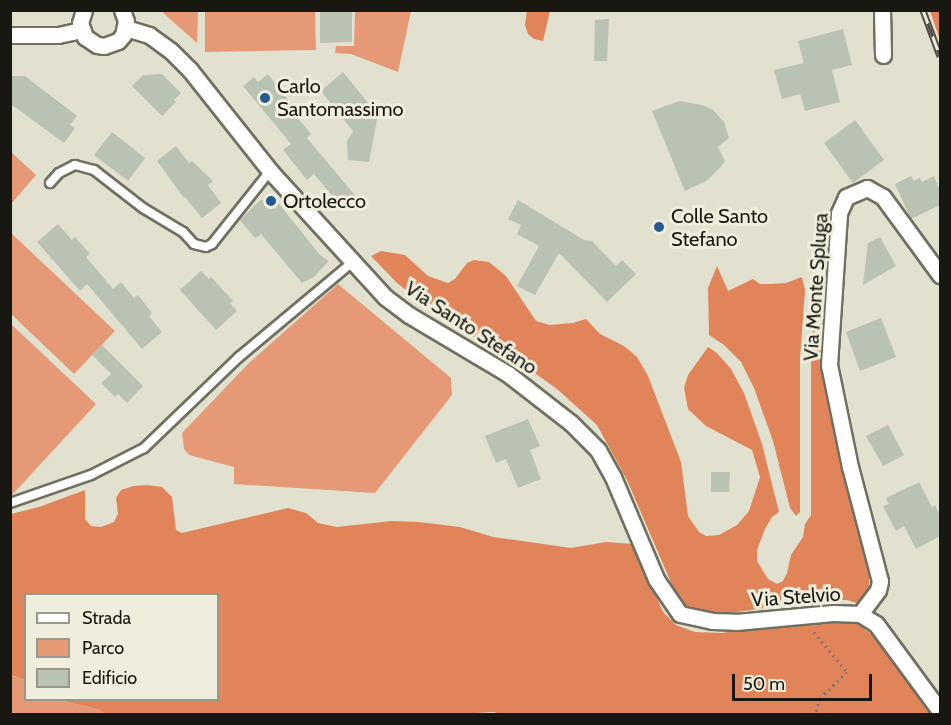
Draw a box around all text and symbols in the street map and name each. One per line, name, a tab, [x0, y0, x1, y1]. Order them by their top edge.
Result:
place label: Carlo Santomassimo	[277, 74, 403, 121]
marker: Carlo Santomassimo	[258, 91, 272, 105]
place label: Ortolecco	[283, 189, 366, 213]
marker: Ortolecco	[264, 194, 278, 208]
place label: Colle Santo Stefano	[671, 204, 768, 251]
street label: Via Monte Spluga	[799, 212, 833, 362]
marker: Colle Santo Stefano	[652, 220, 666, 234]
street label: Via Santo Stefano	[401, 276, 541, 380]
street label: Via Stelvio	[751, 582, 841, 612]
legend	[24, 593, 219, 701]
text: Strada	[82, 607, 131, 629]
text: Parco	[82, 637, 124, 659]
scale bar	[735, 662, 874, 700]
text: Edificio	[82, 667, 137, 689]
text: 50 m	[743, 673, 785, 695]

